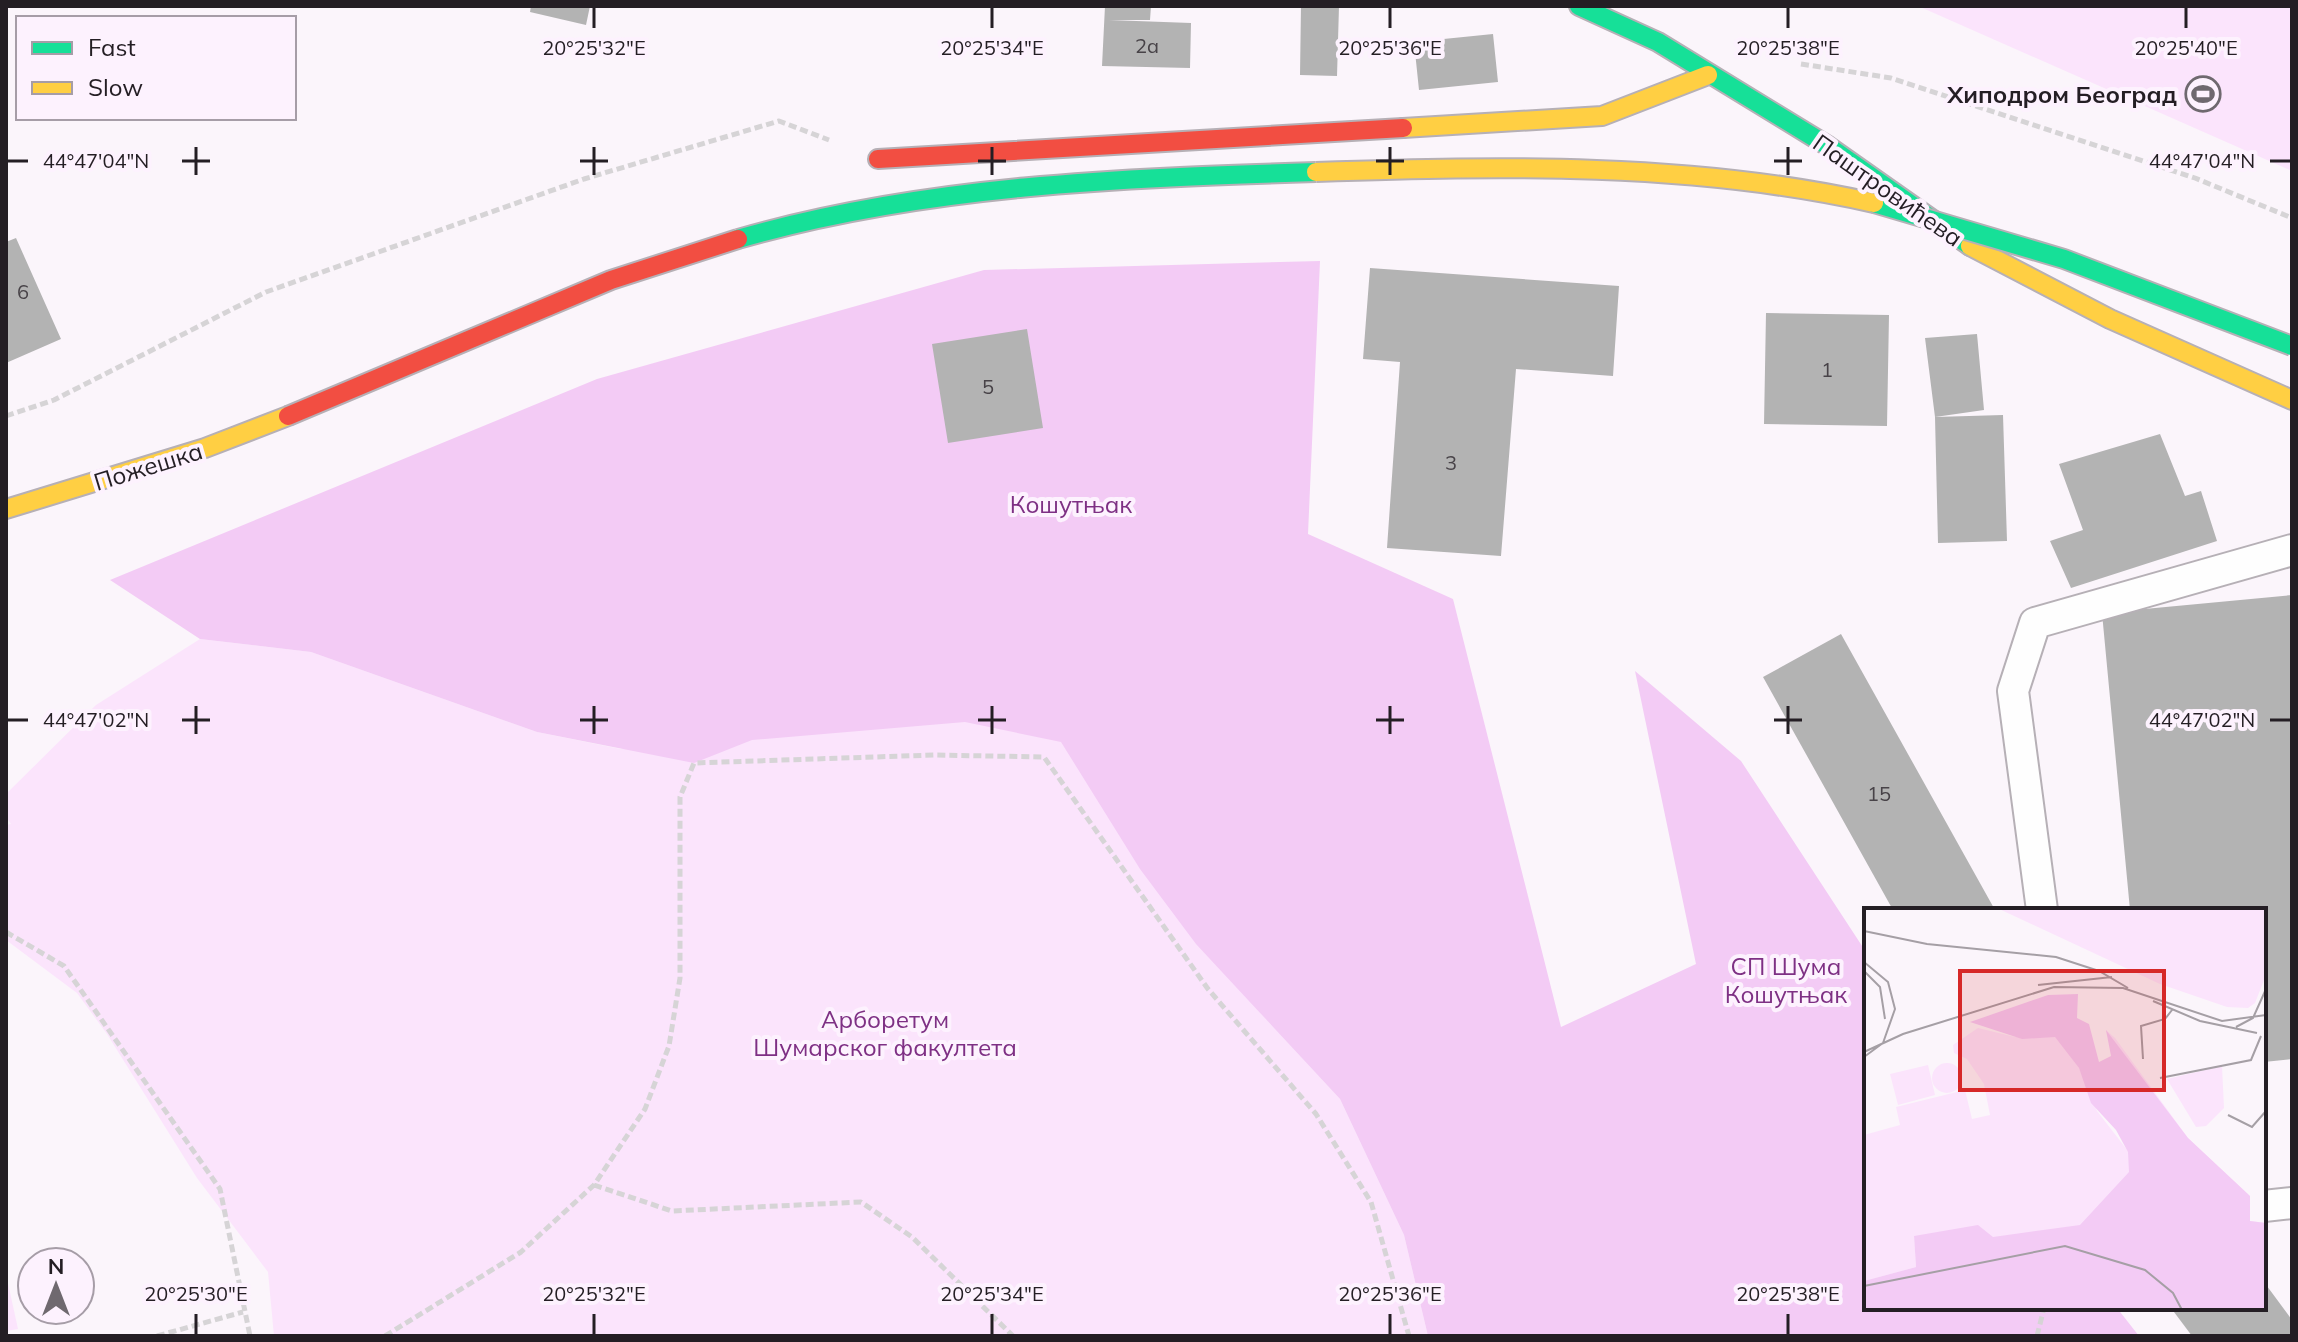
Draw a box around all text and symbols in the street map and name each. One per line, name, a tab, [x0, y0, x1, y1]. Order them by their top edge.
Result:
legend	[16, 16, 296, 120]
text: Fast	[88, 32, 136, 62]
house number: 2a	[1135, 33, 1159, 58]
text: 20°25'32"E	[542, 35, 646, 60]
text: 20°25'34"E	[940, 35, 1044, 60]
text: 20°25'36"E	[1338, 35, 1442, 60]
text: 20°25'38"E	[1736, 35, 1840, 60]
text: 20°25'40"E	[2134, 35, 2238, 60]
text: Slow	[88, 72, 143, 102]
sports icon: Хиподром Београд	[2184, 75, 2222, 113]
place label: Хиподром Београд	[1946, 79, 2177, 109]
street label: Паштровићева	[1808, 127, 1968, 253]
text: 44°47'04"N	[43, 148, 149, 173]
text: 44°47'04"N	[2149, 148, 2255, 173]
house number: 6	[17, 279, 29, 304]
house number: 1	[1821, 357, 1833, 382]
house number: 5	[982, 374, 994, 399]
street label: Пожешка	[90, 435, 206, 497]
house number: 3	[1445, 450, 1457, 475]
park label: Кошутњак	[1010, 489, 1132, 519]
text: 44°47'02"N	[43, 707, 149, 732]
text: 44°47'02"N	[2149, 707, 2255, 732]
house number: 15	[1867, 781, 1891, 806]
inset map	[1864, 908, 2266, 1310]
park label: СП Шума Кошутњак	[1725, 951, 1847, 1009]
park label: Арборетум Шумарског факултета	[753, 1004, 1017, 1062]
north arrow	[16, 1246, 96, 1326]
text: N	[48, 1252, 64, 1280]
text: 20°25'30"E	[144, 1281, 248, 1306]
text: 20°25'32"E	[542, 1281, 646, 1306]
text: 20°25'34"E	[940, 1281, 1044, 1306]
text: 20°25'36"E	[1338, 1281, 1442, 1306]
text: 20°25'38"E	[1736, 1281, 1840, 1306]

